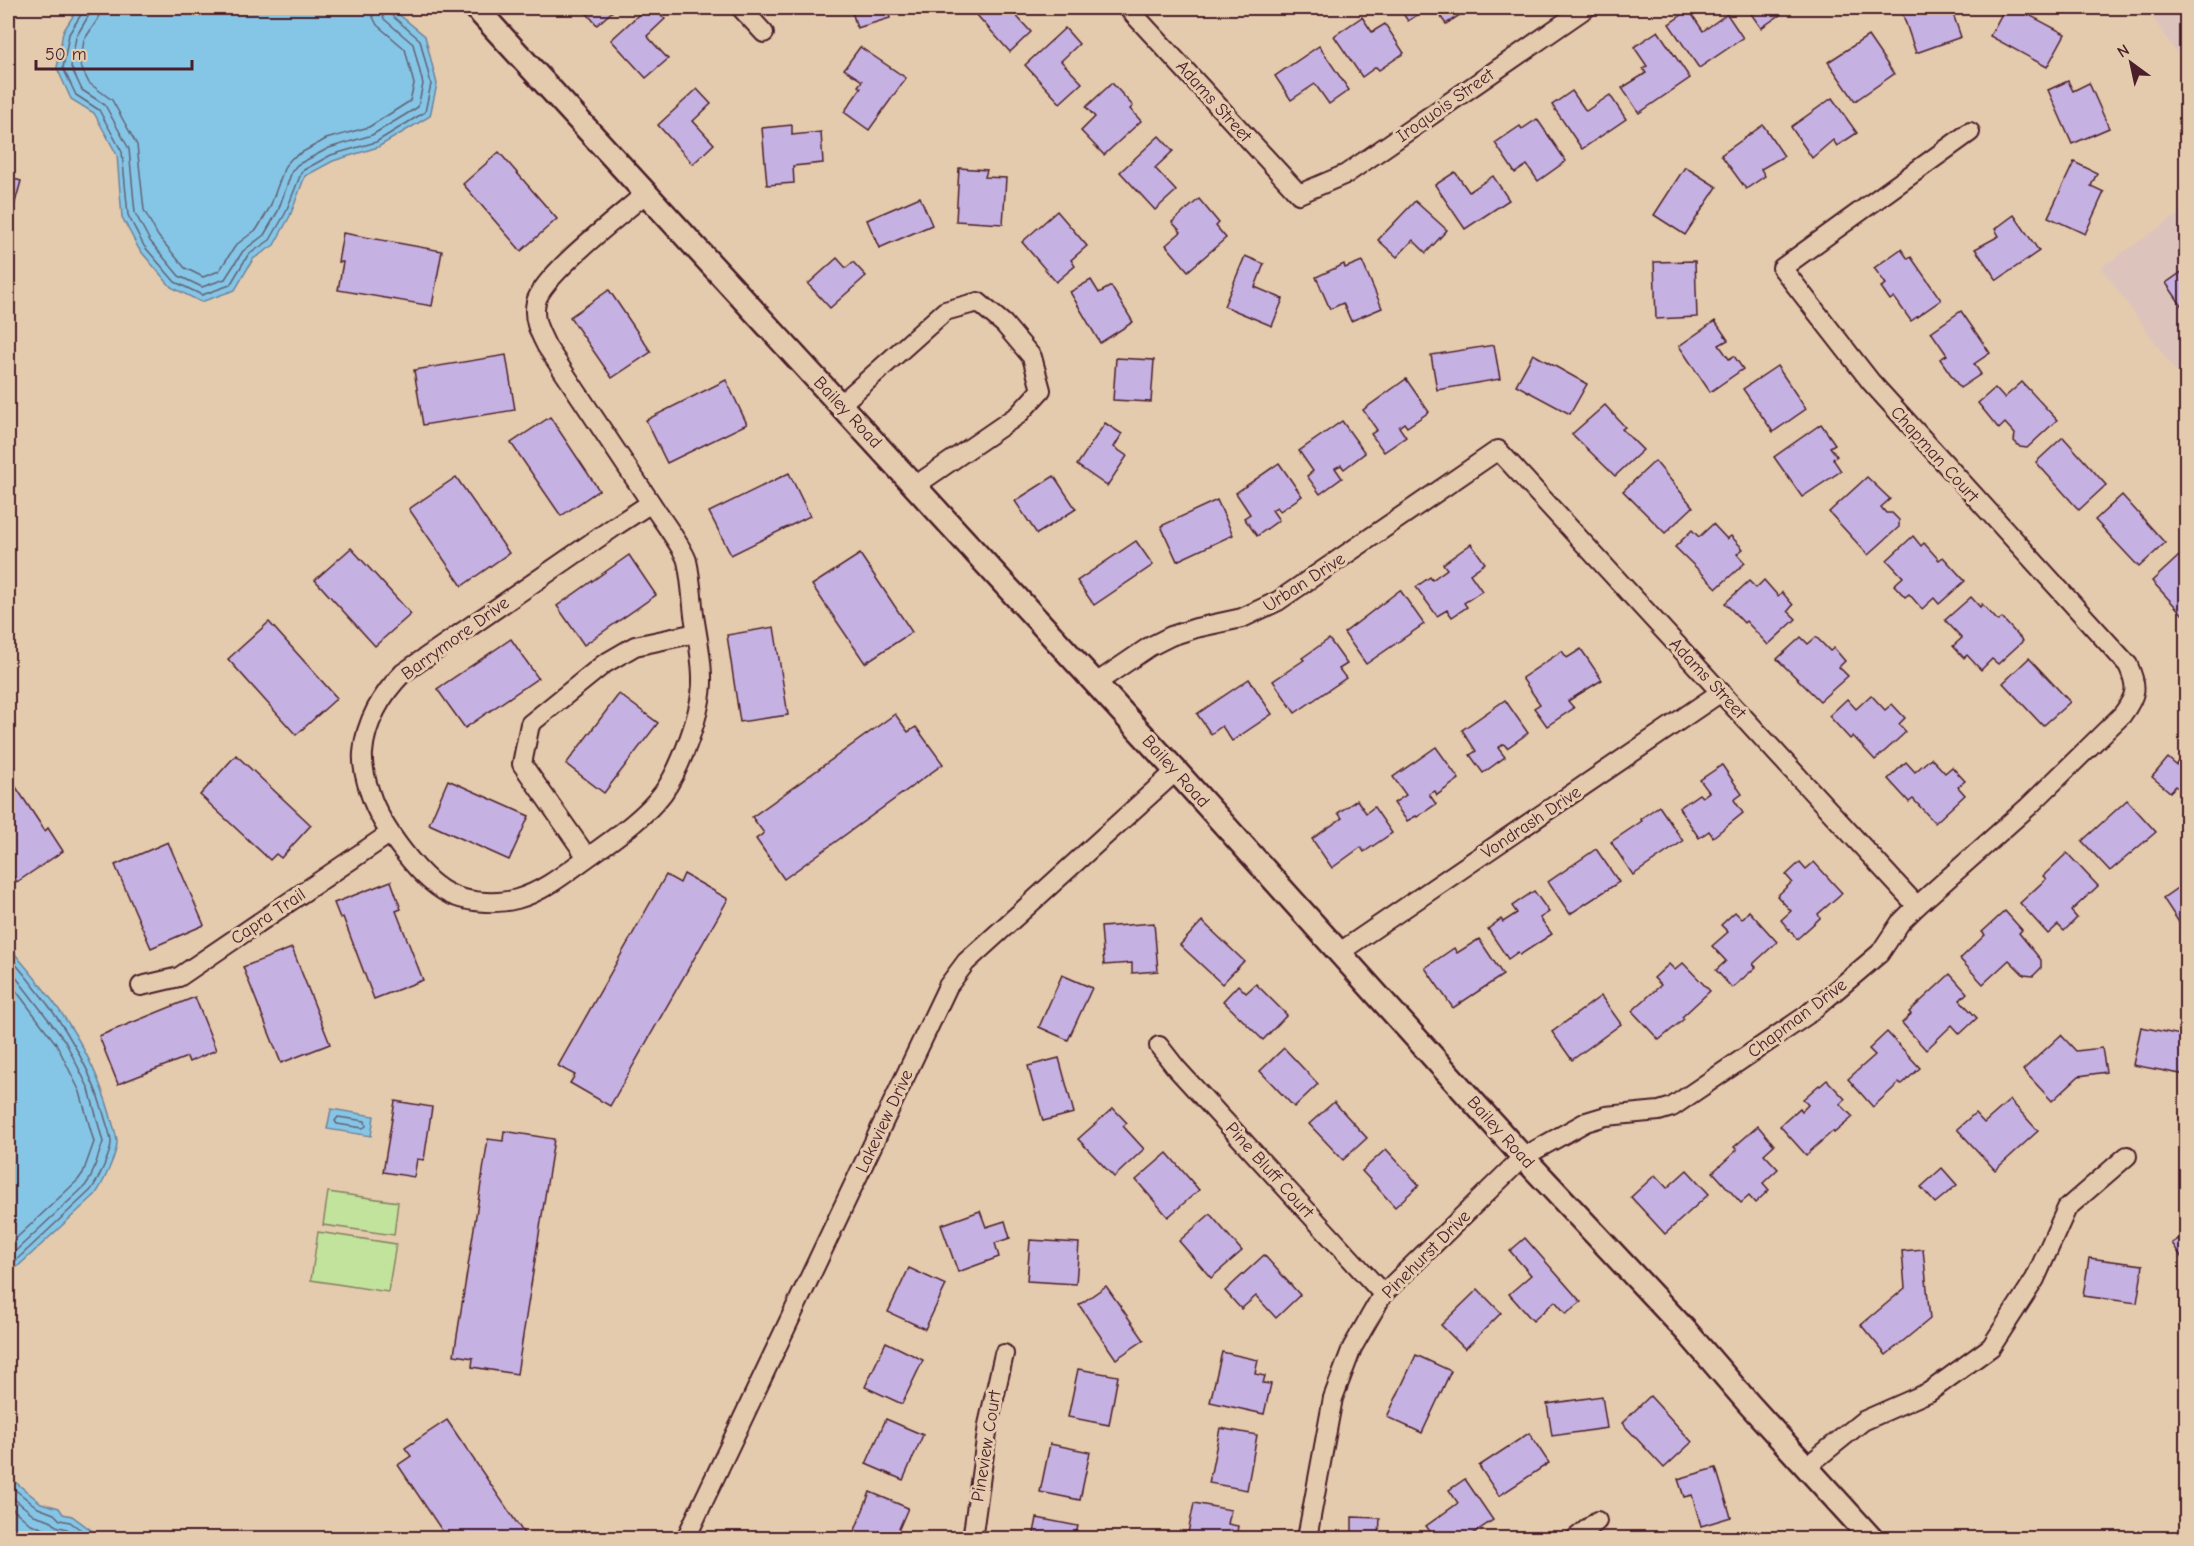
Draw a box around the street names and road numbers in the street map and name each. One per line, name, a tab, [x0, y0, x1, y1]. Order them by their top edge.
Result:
street label: Adams Street	[1171, 56, 1256, 147]
street label: Iroquois Street	[1393, 64, 1499, 147]
street label: Bailey Road	[809, 372, 886, 453]
street label: Chapman Court	[1886, 402, 1984, 507]
street label: Urban Drive	[1259, 548, 1349, 617]
street label: Barrymore Drive	[397, 592, 513, 684]
street label: Adams Street	[1665, 634, 1751, 724]
street label: Bailey Road	[1138, 731, 1214, 812]
street label: Vondrash Drive	[1478, 781, 1585, 863]
street label: Capra Trail	[227, 884, 310, 949]
street label: Chapman Drive	[1744, 974, 1851, 1062]
street label: Lakeview Drive	[851, 1066, 918, 1176]
street label: Bailey Road	[1463, 1092, 1539, 1173]
street label: Pine Bluff Court	[1221, 1118, 1319, 1223]
street label: Pinehurst Drive	[1378, 1206, 1475, 1303]
street label: Pineview Court	[967, 1388, 1006, 1503]

